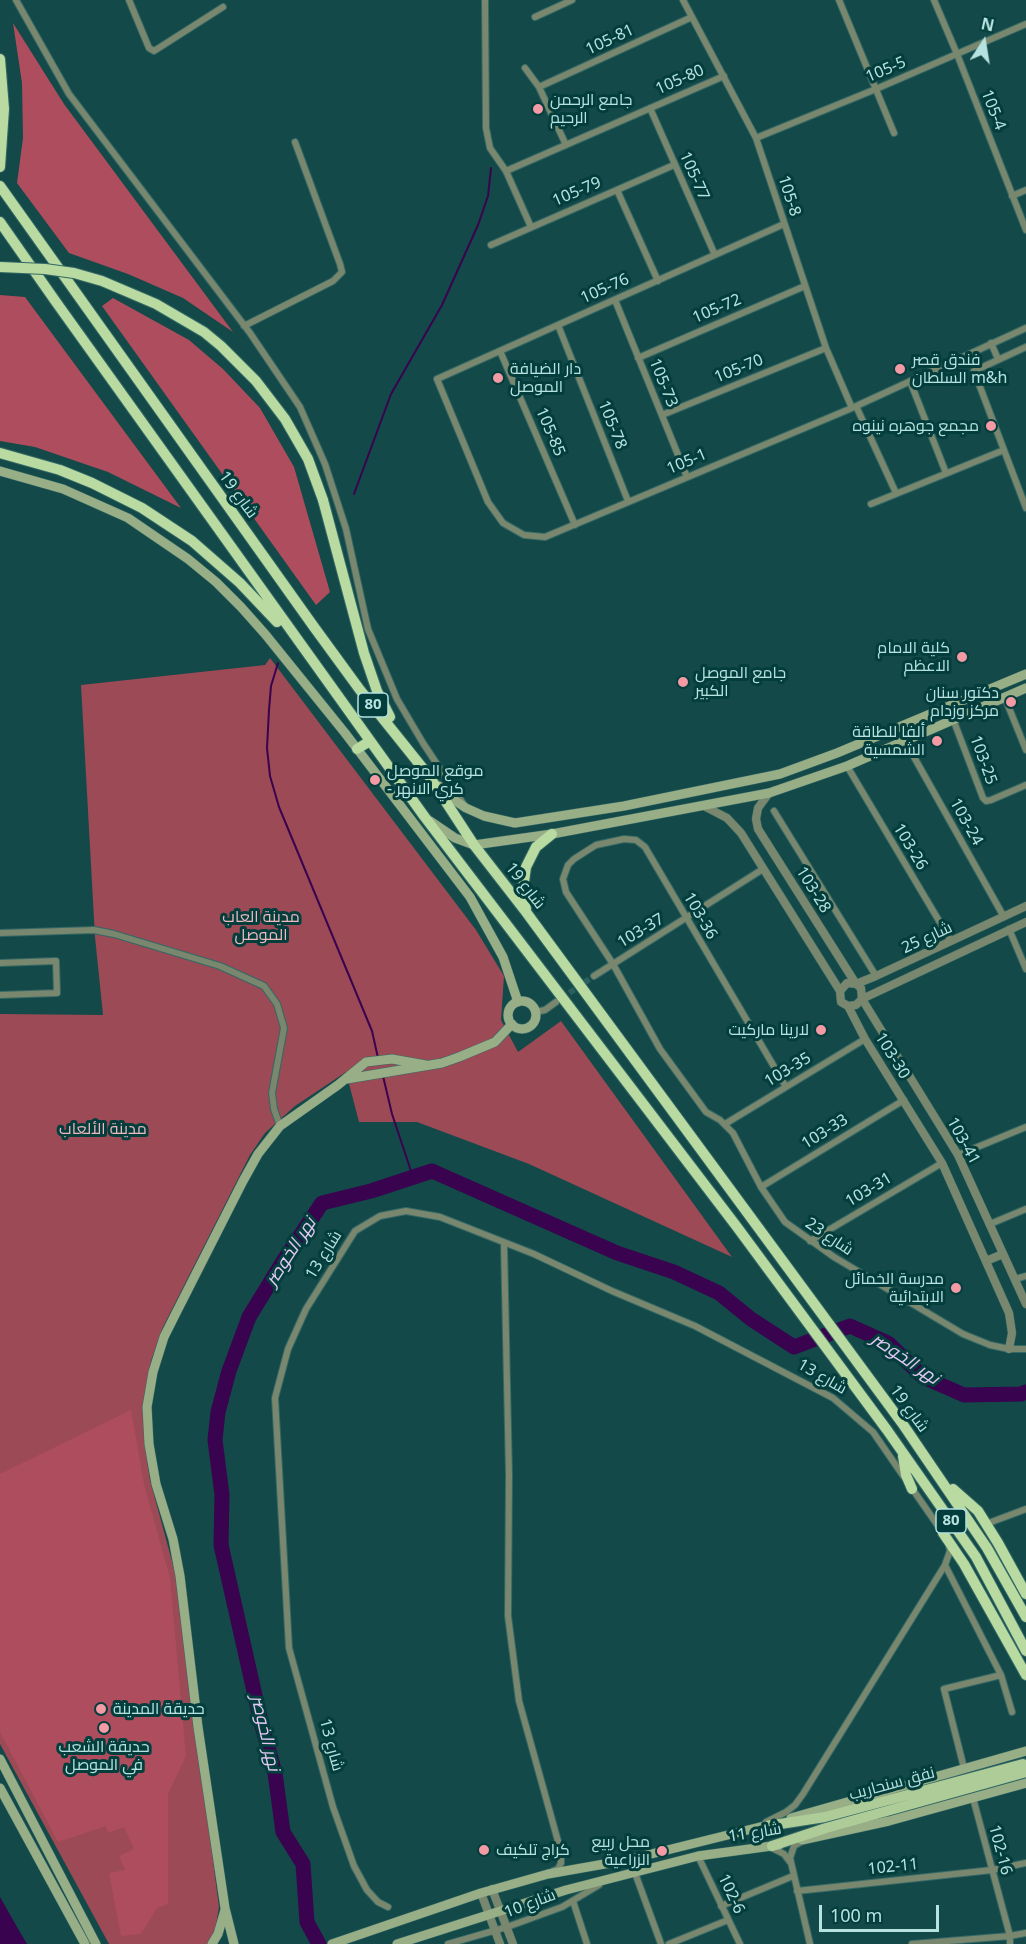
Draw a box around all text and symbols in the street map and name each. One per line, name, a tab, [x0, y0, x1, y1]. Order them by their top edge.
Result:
north arrow	[954, 12, 1014, 72]
text: N	[979, 12, 996, 37]
street label: 105-81	[583, 21, 637, 59]
street label: 105-5	[863, 53, 909, 87]
street label: 105-80	[653, 61, 707, 99]
street label: 105-4	[977, 87, 1009, 133]
place label: جامع الرحمن الرحيم	[550, 90, 632, 128]
marker: جامع الرحمن الرحيم	[531, 102, 545, 116]
street label: 105-77	[675, 149, 713, 203]
street label: 105-79	[550, 173, 604, 211]
street label: 105-8	[773, 173, 805, 219]
street label: 105-76	[578, 270, 632, 308]
street label: 105-72	[690, 290, 744, 328]
place label: فندق قصر السلطان m&h	[912, 350, 1007, 388]
street label: 105-70	[712, 351, 766, 387]
street label: 105-73	[645, 356, 681, 410]
place label: دار الضيافة الموصل	[510, 359, 581, 397]
marker: فندق قصر السلطان m&h	[893, 362, 907, 376]
marker: دار الضيافة الموصل	[491, 371, 505, 385]
street label: 105-78	[594, 398, 630, 452]
street label: 105-85	[531, 405, 569, 459]
place label: مجمع جوهره نينوه	[853, 416, 979, 436]
marker: مجمع جوهره نينوه	[984, 419, 998, 433]
street label: 105-1	[664, 445, 710, 479]
street label: شارع 19	[215, 468, 261, 522]
place label: كلية الامام الاعظم	[877, 638, 950, 676]
marker: كلية الامام الاعظم	[955, 650, 969, 664]
place label: جامع الموصل الكبير	[695, 663, 786, 701]
marker: جامع الموصل الكبير	[676, 675, 690, 689]
place label: دكتور سنان مركز وزدام	[926, 683, 999, 721]
road number: 80	[358, 693, 388, 717]
marker: دكتور سنان مركز وزدام	[1004, 695, 1018, 709]
place label: ألفا للطاقة الشمسية	[852, 722, 925, 760]
street label: 103-25	[965, 733, 1001, 787]
marker: ألفا للطاقة الشمسية	[930, 734, 944, 748]
place label: موقع الموصل - كري الانهر	[387, 761, 484, 799]
marker: موقع الموصل - كري الانهر	[368, 773, 382, 787]
street label: 103-24	[945, 795, 987, 849]
street label: 103-26	[889, 820, 931, 874]
street label: شارع 19	[501, 859, 549, 913]
street label: 103-28	[791, 863, 835, 917]
street label: 103-36	[679, 889, 721, 943]
park label: مدينة العاب الموصل	[222, 907, 300, 945]
street label: 103-37	[614, 910, 668, 952]
street label: شارع 25	[899, 918, 955, 958]
place label: لارينا ماركيت	[728, 1020, 809, 1040]
marker: لارينا ماركيت	[814, 1023, 828, 1037]
street label: 103-30	[870, 1029, 914, 1083]
street label: 103-35	[761, 1049, 815, 1091]
street label: 103-33	[798, 1110, 852, 1154]
street label: 103-41	[942, 1114, 984, 1168]
park label: مدينة الألعاب	[59, 1119, 147, 1139]
street label: 103-31	[842, 1169, 896, 1211]
water label: نهر الخوصر	[261, 1214, 321, 1290]
street label: شارع 23	[801, 1214, 857, 1260]
street label: شارع 13	[302, 1227, 346, 1283]
place label: مدرسة الخمائل الابتدائية	[845, 1269, 944, 1307]
marker: مدرسة الخمائل الابتدائية	[949, 1281, 963, 1295]
water label: نهر الخوصر	[867, 1328, 943, 1390]
street label: شارع 13	[794, 1355, 850, 1399]
street label: شارع 19	[886, 1382, 932, 1436]
road number: 80	[936, 1509, 966, 1533]
water label: نهر الخوصر	[246, 1693, 284, 1773]
place label: حديقة المدينة	[113, 1699, 205, 1719]
marker: حديقة المدينة	[94, 1702, 108, 1716]
street label: شارع 13	[315, 1717, 347, 1773]
marker: حديقة الشعب في الموصل	[97, 1721, 111, 1735]
place label: حديقة الشعب في الموصل	[58, 1737, 150, 1775]
street label: نفق سنحاريب	[847, 1763, 937, 1805]
street label: شارع 11	[727, 1819, 783, 1847]
street label: 102-16	[984, 1823, 1016, 1877]
place label: محل ربيع الزراعية	[591, 1832, 650, 1870]
place label: كراج تلكيف	[496, 1840, 570, 1860]
marker: كراج تلكيف	[477, 1843, 491, 1857]
marker: محل ربيع الزراعية	[655, 1844, 669, 1858]
street label: 102-11	[867, 1855, 919, 1879]
street label: 102-6	[713, 1871, 749, 1917]
street label: شارع 10	[502, 1885, 558, 1923]
scale bar	[822, 1893, 942, 1931]
text: 100 m	[830, 1903, 882, 1927]

